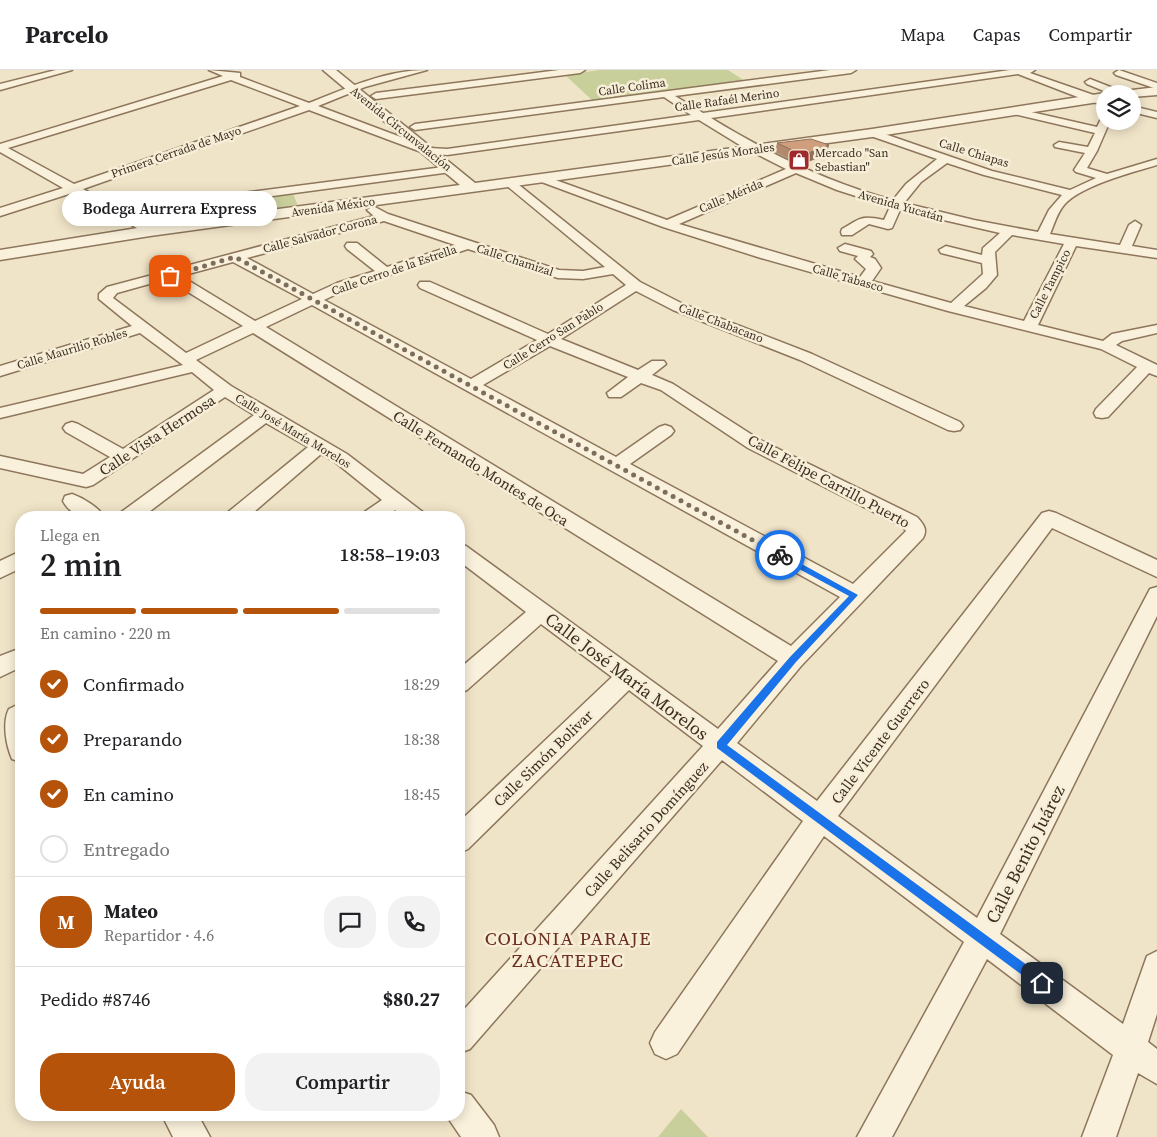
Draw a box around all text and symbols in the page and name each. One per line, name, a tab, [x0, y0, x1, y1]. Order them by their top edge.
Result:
text: Parcelo	[25, 18, 108, 51]
text: Mapa	[900, 22, 945, 47]
text: Capas	[973, 22, 1020, 47]
text: Compartir	[1048, 22, 1132, 47]
street label: Calle Colima	[597, 74, 668, 100]
street label: Avenida Circunvalación	[347, 83, 455, 175]
street label: Calle Rafaél Merino	[674, 85, 781, 115]
map controls	[1096, 85, 1141, 130]
button: layers	[1096, 85, 1141, 130]
street label: Primera Cerrada de Mayo	[109, 122, 244, 182]
street label: Calle Chiapas	[937, 135, 1011, 171]
street label: Calle Jesús Morales	[671, 139, 775, 169]
place label: Mercado "San Sebastian"	[815, 145, 888, 175]
shop icon: Mercado "San Sebastian"	[787, 148, 811, 172]
street label: Calle Mérida	[697, 175, 766, 217]
street label: Avenida Yucatán	[857, 186, 945, 226]
callout: Bodega Aurrera Express	[62, 191, 278, 226]
street label: Avenida México	[290, 193, 376, 221]
text: Bodega Aurrera Express	[82, 197, 257, 219]
street label: Calle Salvador Corona	[261, 211, 380, 257]
street label: Calle Chamizal	[474, 240, 556, 280]
street label: Calle Cerro de la Estrella	[329, 241, 460, 299]
street label: Calle Tampico	[1026, 246, 1075, 321]
pin	[149, 255, 191, 297]
street label: Calle Tabasco	[811, 260, 886, 296]
icon: bag	[156, 262, 184, 290]
street label: Calle Cerro San Pablo	[500, 298, 606, 373]
street label: Calle Chabacano	[676, 300, 766, 347]
street label: Calle Maurilio Robles	[15, 325, 129, 373]
street label: Calle Vista Hermosa	[95, 389, 220, 481]
street label: Calle José María Morelos	[232, 390, 354, 472]
street label: Calle Fernando Montes de Oca	[389, 405, 573, 531]
street label: Calle Felipe Carrillo Puerto	[744, 429, 914, 533]
text: Llega en	[40, 524, 100, 546]
courier	[755, 530, 805, 580]
text: 18:58–19:03	[340, 541, 440, 567]
icon: bike	[766, 541, 794, 569]
text: 2 min	[40, 543, 122, 587]
street label: Calle José María Morelos	[540, 606, 714, 746]
text: En camino · 220 m	[40, 622, 171, 644]
icon: check	[40, 670, 68, 698]
text: Confirmado	[83, 671, 185, 697]
text: 18:29	[403, 673, 440, 695]
street label: Calle Vicente Guerrero	[826, 674, 934, 808]
street label: Calle Simón Bolivar	[489, 704, 598, 811]
icon: check	[40, 725, 68, 753]
text: Preparando	[83, 726, 182, 752]
text: 18:38	[403, 728, 440, 750]
street label: Calle Belisario Domínguez	[579, 756, 713, 902]
icon: check	[40, 780, 68, 808]
text: En camino	[83, 781, 174, 807]
street label: Calle Benito Juárez	[979, 781, 1071, 927]
text: 18:45	[403, 783, 440, 805]
text: Entregado	[83, 836, 170, 862]
button: chat	[324, 896, 376, 948]
button: phone	[388, 896, 440, 948]
text: Mateo	[104, 898, 158, 924]
text: M	[57, 909, 75, 935]
text: Repartidor · 4.6	[104, 924, 214, 946]
district label: COLONIA PARAJE ZACATEPEC	[485, 925, 651, 973]
pin	[1021, 962, 1063, 1004]
icon: home	[1028, 969, 1056, 997]
text: Pedido #8746	[40, 986, 151, 1012]
text: $80.27	[383, 986, 440, 1012]
button: Ayuda	[40, 1053, 235, 1111]
button: Compartir	[245, 1053, 440, 1111]

